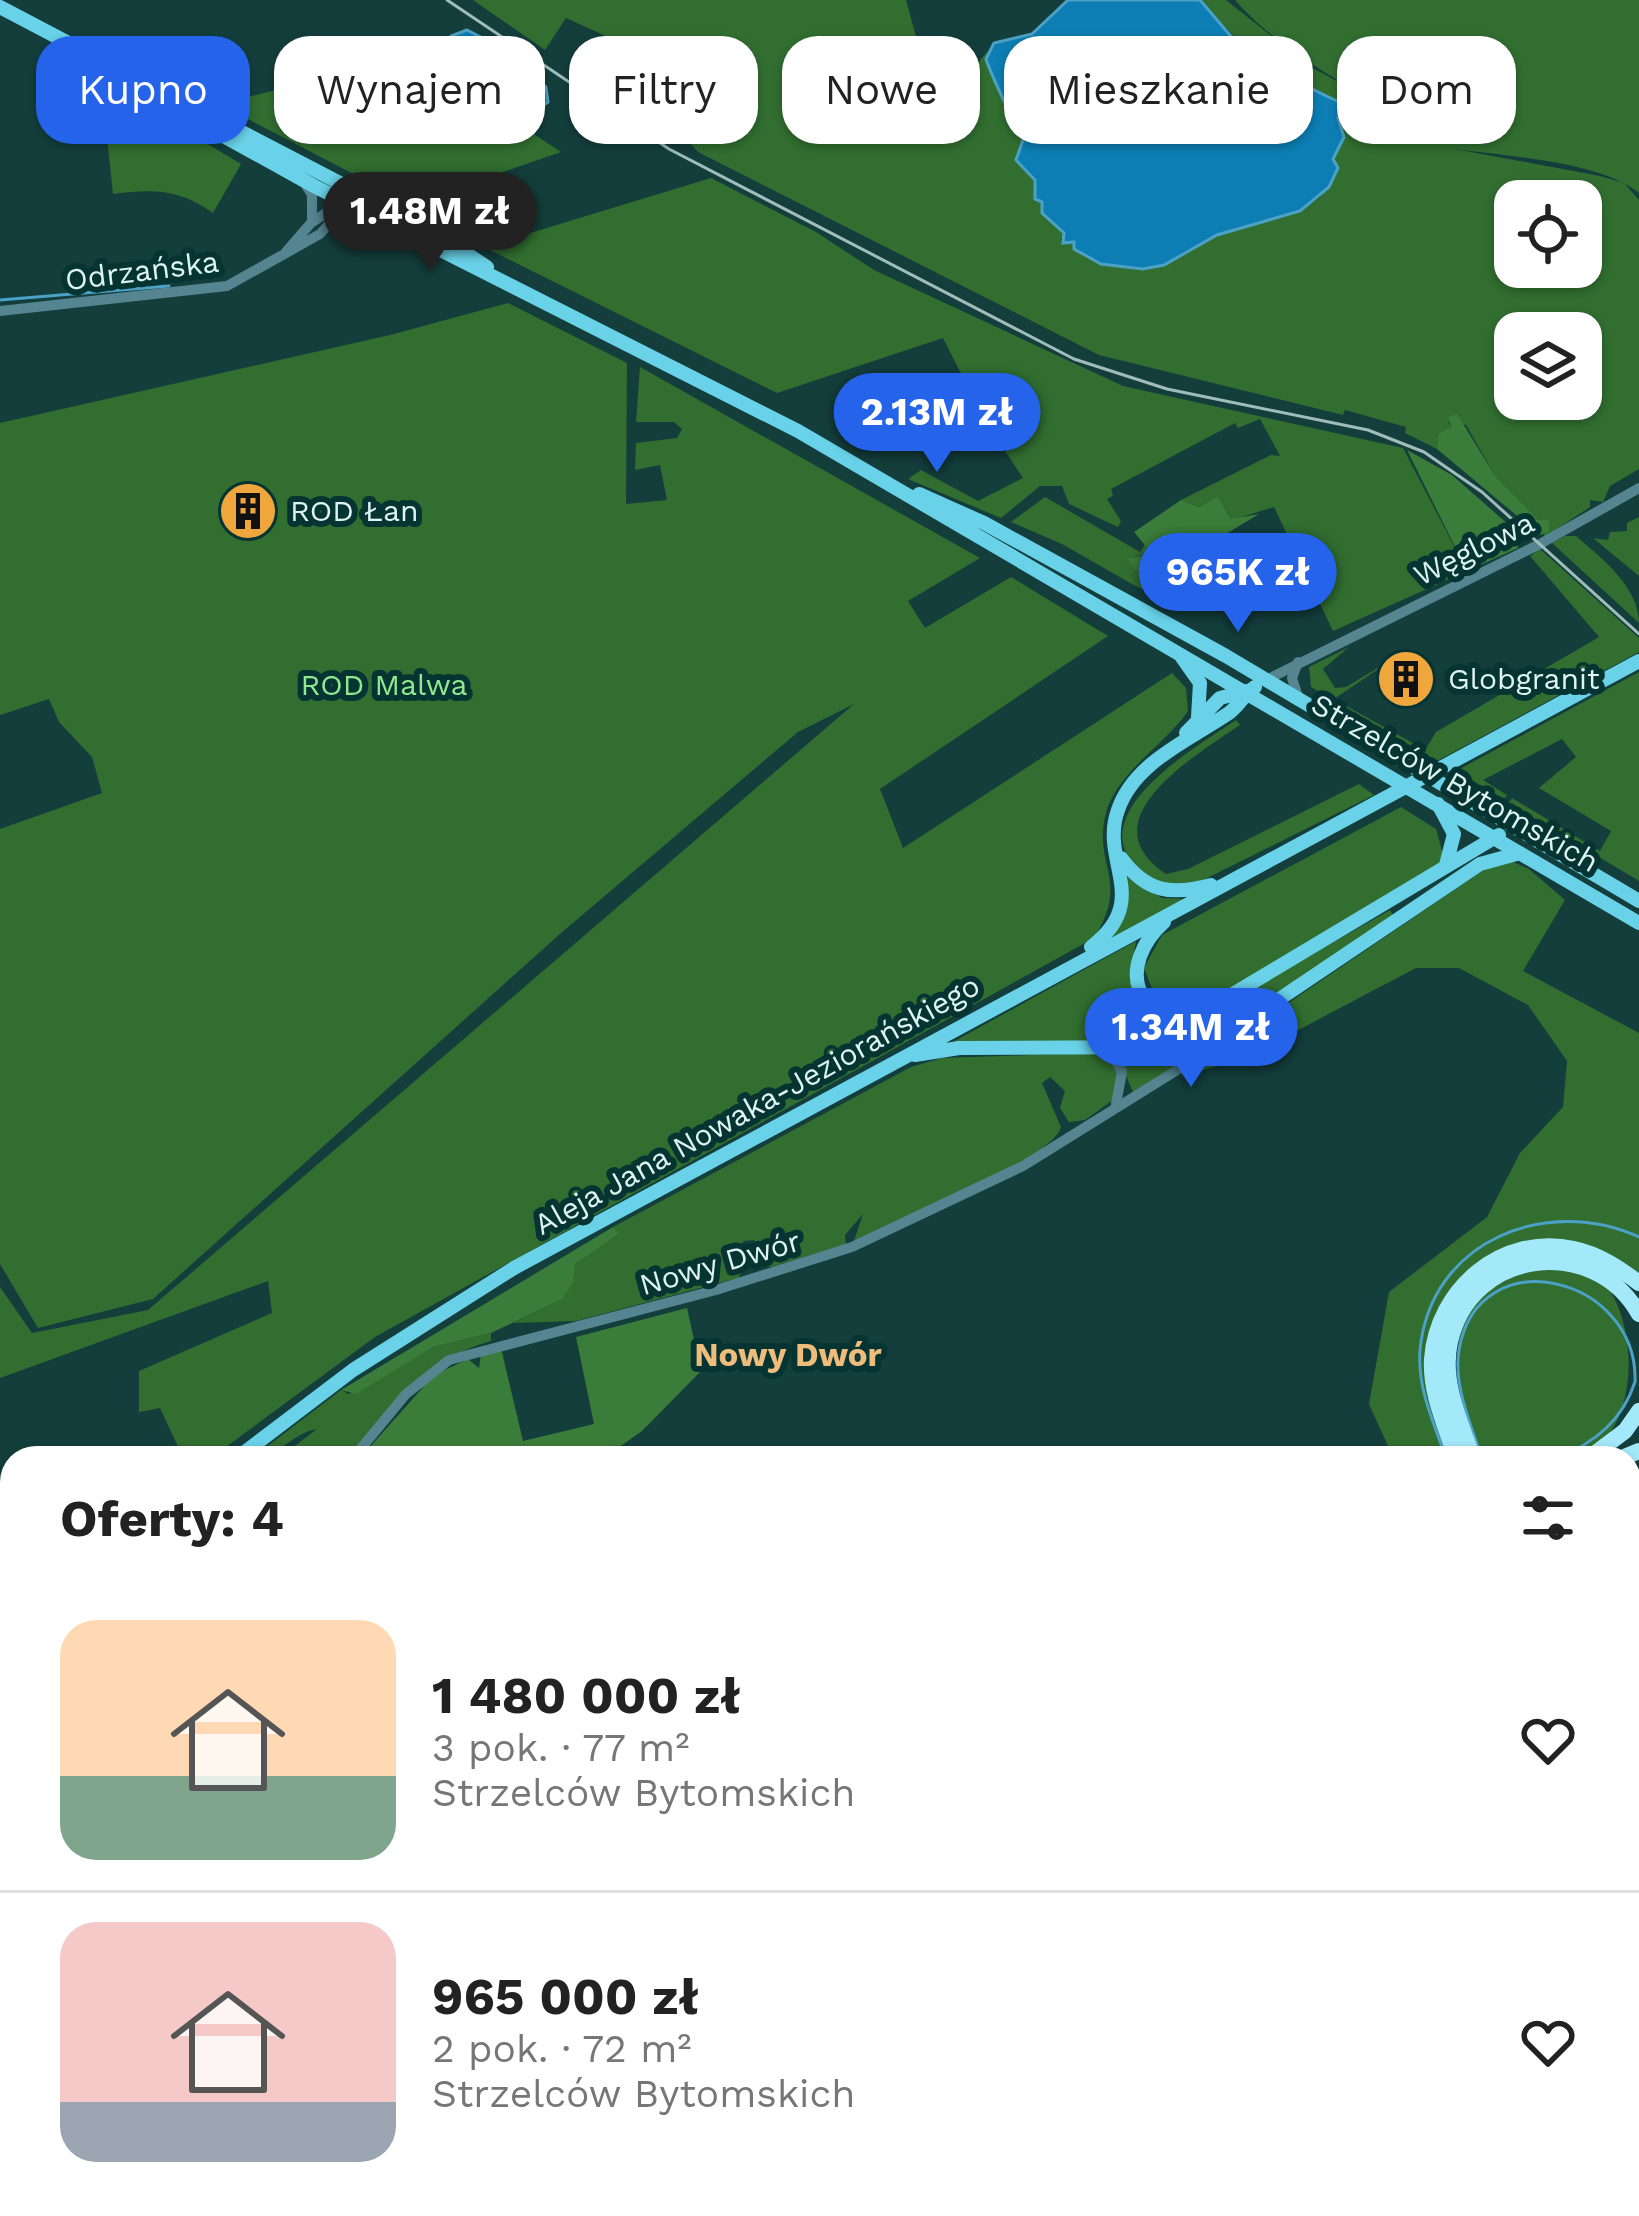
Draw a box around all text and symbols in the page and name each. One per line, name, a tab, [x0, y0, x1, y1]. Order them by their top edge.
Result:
chip: Kupno	[36, 36, 250, 144]
chip: Wynajem	[274, 36, 545, 144]
chip: Filtry	[569, 36, 758, 144]
chip: Nowe	[782, 36, 980, 144]
chip: Mieszkanie	[1004, 36, 1313, 144]
chip: Dom	[1337, 36, 1516, 144]
pin: 1.48M zł	[306, 172, 554, 274]
map controls	[1494, 180, 1602, 420]
button: locate	[1494, 180, 1602, 288]
text: 1.48M zł	[350, 188, 510, 233]
street label: Odrzańska	[63, 244, 221, 297]
button: layers	[1494, 312, 1602, 420]
pin: 2.13M zł	[813, 373, 1061, 475]
text: 2.13M zł	[861, 389, 1013, 434]
building icon: ROD Łan	[217, 480, 279, 542]
place label: ROD Łan	[290, 493, 418, 528]
street label: Węglowa	[1408, 504, 1540, 593]
pin: 965K zł	[1127, 533, 1349, 635]
text: 965K zł	[1166, 549, 1310, 594]
building icon: Globgranit	[1375, 648, 1437, 710]
place label: Globgranit	[1448, 661, 1600, 696]
park label: ROD Malwa	[301, 667, 467, 702]
street label: Strzelców Bytomskich	[1305, 686, 1605, 879]
street label: Aleja Jana Nowaka-Jeziorańskiego	[528, 967, 985, 1242]
pin: 1.34M zł	[1067, 988, 1315, 1090]
text: 1.34M zł	[1112, 1004, 1270, 1049]
street label: Nowy Dwór	[635, 1223, 804, 1302]
district label: Nowy Dwór	[694, 1335, 882, 1374]
icon: filters	[1515, 1485, 1581, 1551]
text: Oferty: 4	[60, 1489, 284, 1548]
text: 1 480 000 zł	[432, 1666, 741, 1725]
icon: home	[156, 1668, 300, 1812]
icon: heart	[1515, 1707, 1581, 1773]
text: 3 pok. · 77 m²	[432, 1725, 690, 1770]
text: Strzelców Bytomskich	[432, 1770, 855, 1815]
text: 965 000 zł	[432, 1967, 699, 2026]
icon: home	[156, 1970, 300, 2114]
icon: heart	[1515, 2009, 1581, 2075]
text: 2 pok. · 72 m²	[432, 2026, 692, 2071]
text: Strzelców Bytomskich	[432, 2071, 855, 2116]

